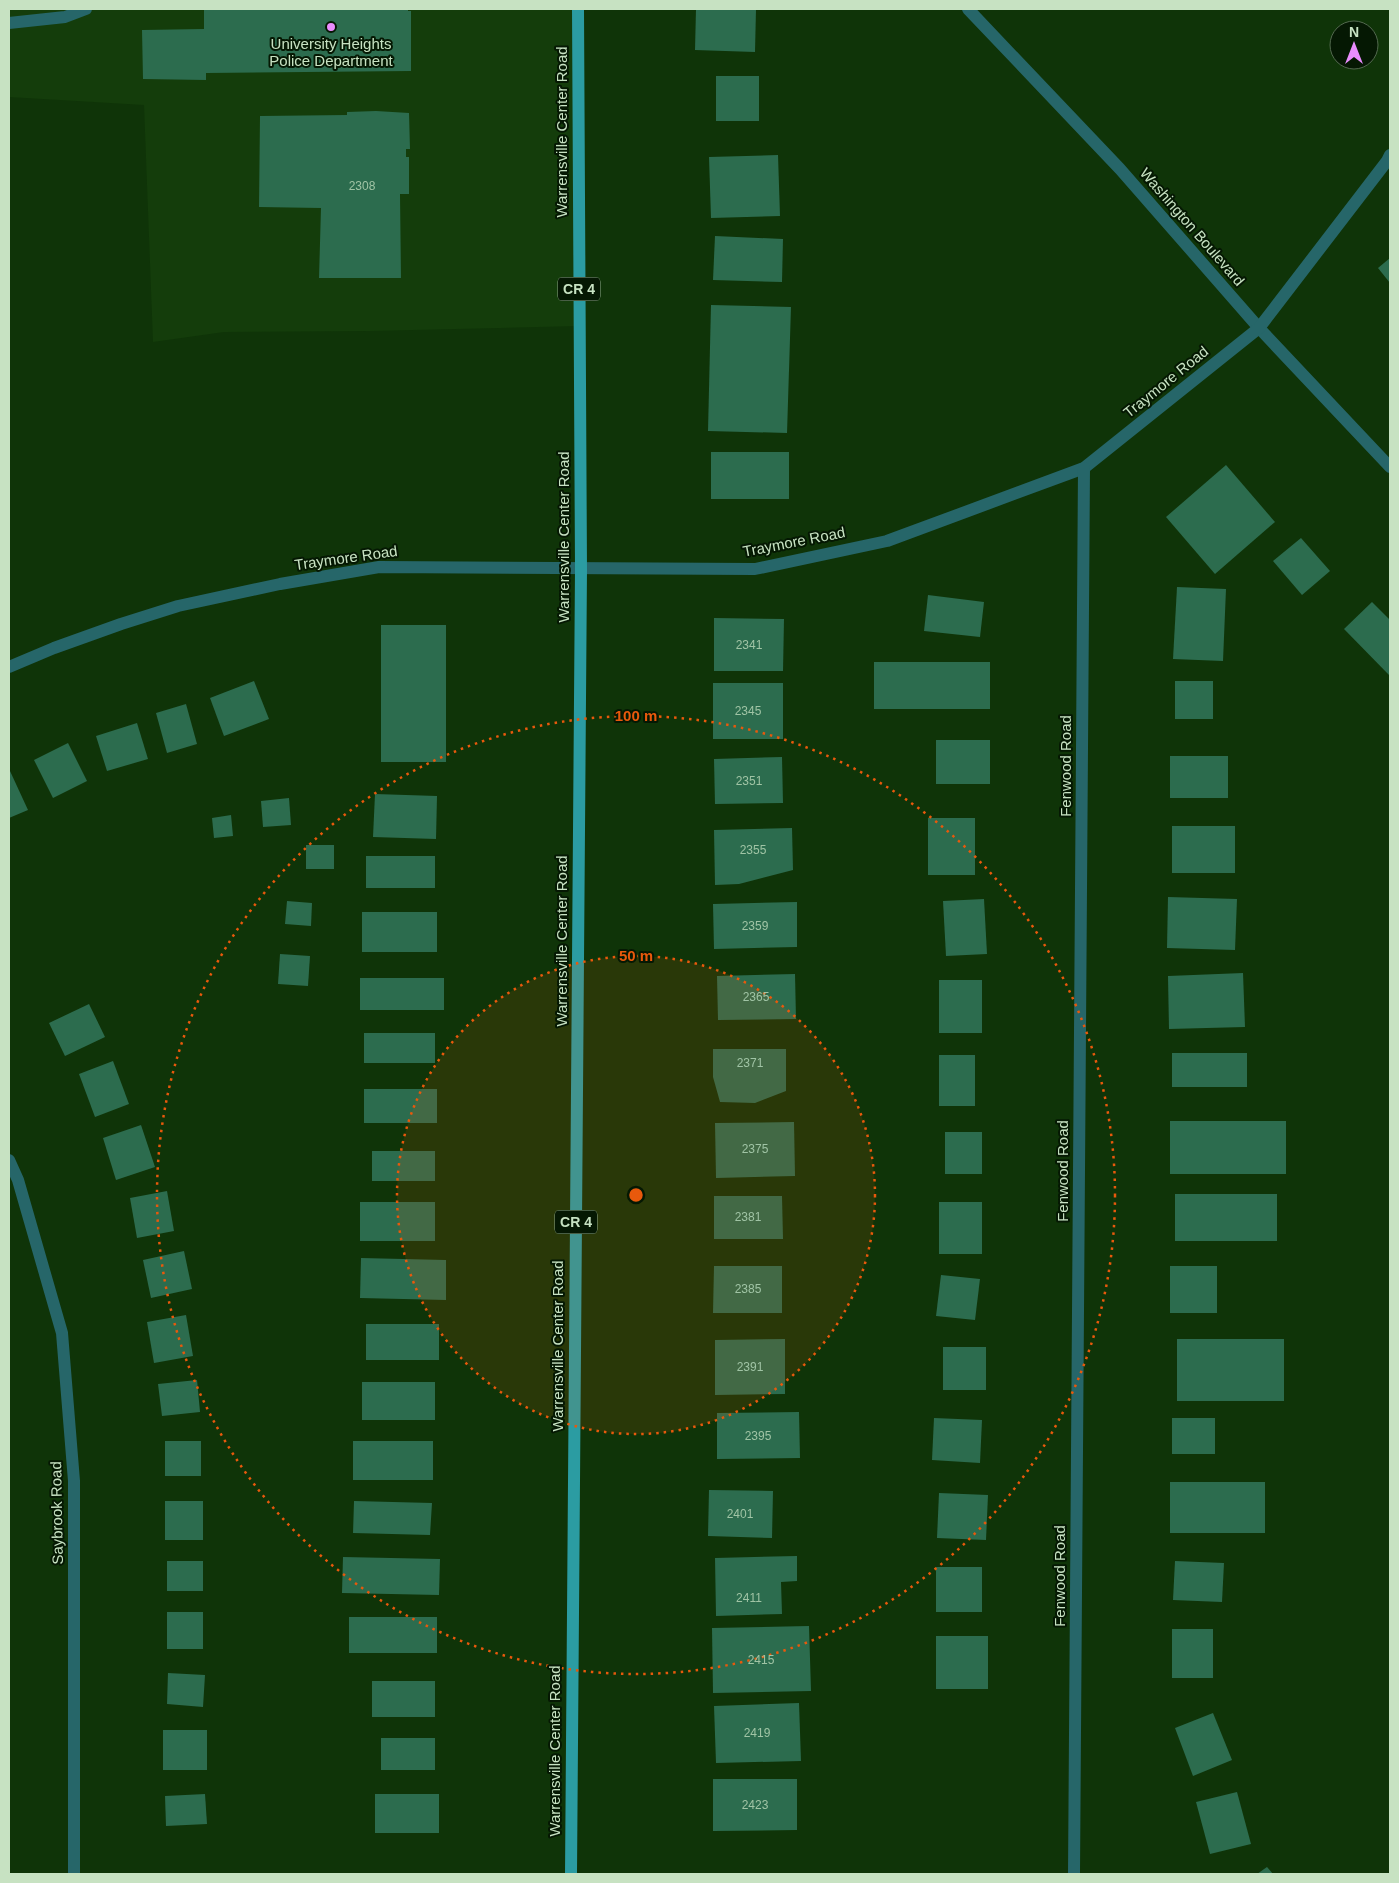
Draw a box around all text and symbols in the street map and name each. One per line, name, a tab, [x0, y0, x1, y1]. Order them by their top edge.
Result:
north arrow	[1329, 20, 1379, 70]
marker: University Heights Police Department	[325, 21, 337, 33]
text: N	[1349, 24, 1359, 40]
place label: University Heights Police Department	[269, 35, 394, 69]
street label: Warrensville Center Road	[553, 46, 570, 218]
street label: Washington Boulevard	[1137, 164, 1248, 289]
house number: 2308	[349, 179, 376, 193]
road number: CR 4	[558, 278, 600, 300]
street label: Traymore Road	[1120, 342, 1211, 421]
street label: Warrensville Center Road	[555, 451, 572, 623]
street label: Traymore Road	[741, 523, 846, 560]
street label: Traymore Road	[293, 542, 398, 573]
house number: 2341	[736, 638, 763, 652]
house number: 2345	[735, 704, 762, 718]
text: 100 m	[615, 707, 657, 724]
street label: Fenwood Road	[1057, 715, 1074, 817]
house number: 2351	[736, 774, 763, 788]
house number: 2355	[740, 843, 767, 857]
street label: Warrensville Center Road	[553, 855, 570, 1027]
house number: 2359	[742, 919, 769, 933]
text: 50 m	[619, 947, 653, 964]
house number: 2365	[743, 990, 770, 1004]
house number: 2371	[737, 1056, 764, 1070]
street label: Fenwood Road	[1054, 1120, 1071, 1222]
house number: 2375	[742, 1142, 769, 1156]
centre of rings	[627, 1186, 645, 1204]
road number: CR 4	[555, 1210, 597, 1234]
house number: 2381	[735, 1210, 762, 1224]
street label: Warrensville Center Road	[549, 1260, 566, 1432]
house number: 2385	[735, 1282, 762, 1296]
house number: 2391	[737, 1360, 764, 1374]
house number: 2395	[745, 1429, 772, 1443]
street label: Saybrook Road	[47, 1461, 66, 1565]
house number: 2401	[727, 1507, 754, 1521]
street label: Fenwood Road	[1051, 1525, 1068, 1627]
house number: 2411	[736, 1591, 762, 1605]
house number: 2415	[748, 1653, 775, 1667]
street label: Warrensville Center Road	[546, 1665, 563, 1837]
house number: 2419	[744, 1726, 771, 1740]
house number: 2423	[742, 1798, 769, 1812]

